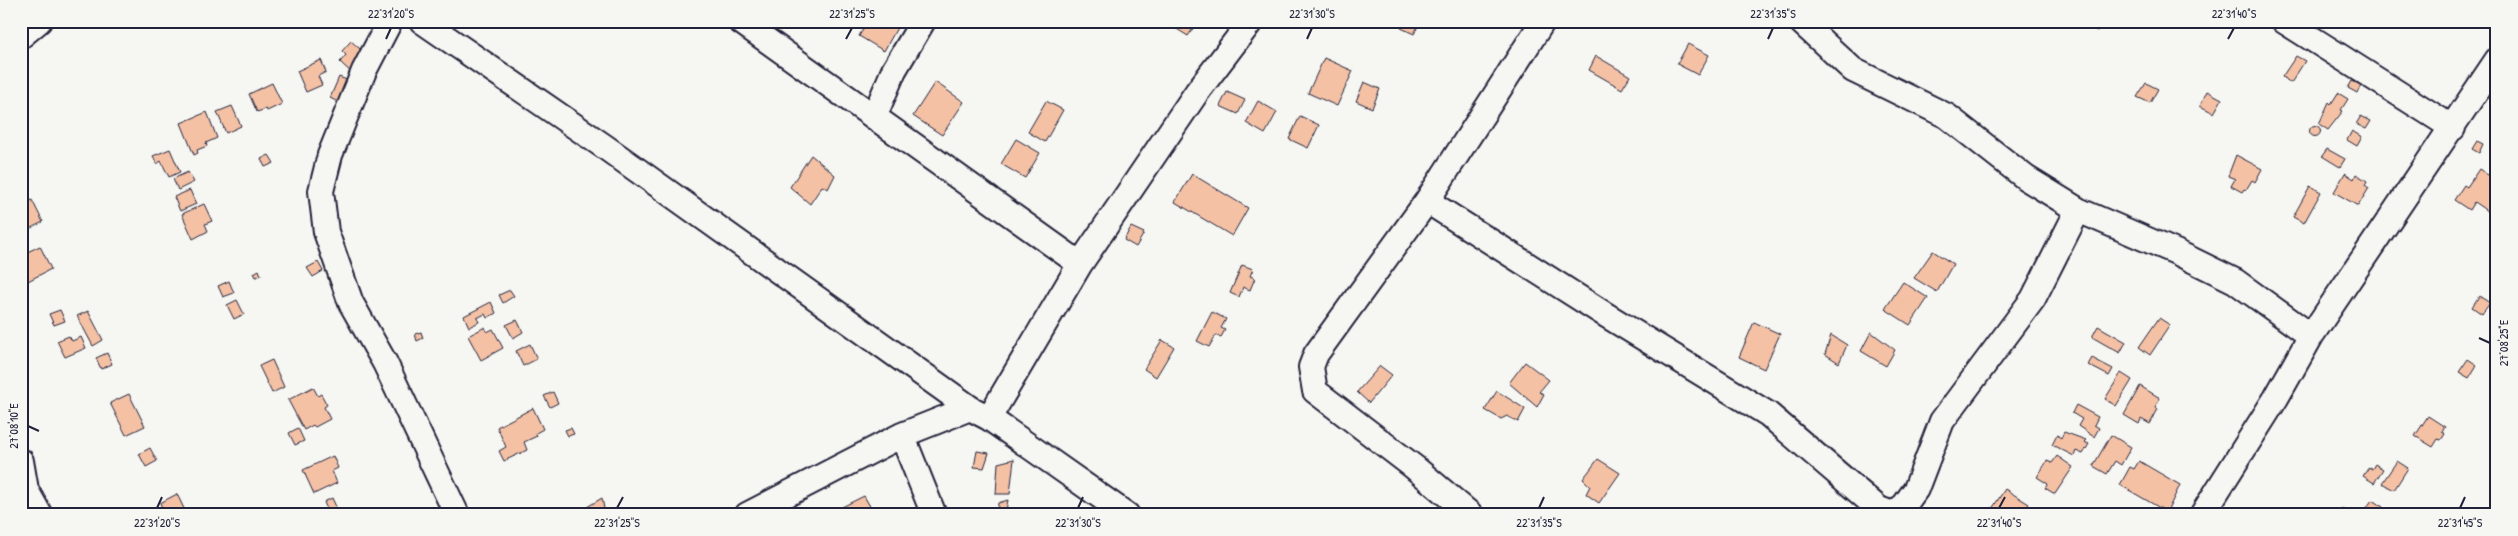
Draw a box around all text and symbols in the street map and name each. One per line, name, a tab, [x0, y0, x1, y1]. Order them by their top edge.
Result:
text: 22°31'20"S	[368, 5, 414, 22]
text: 22°31'25"S	[829, 5, 875, 22]
text: 22°31'30"S	[1289, 5, 1335, 22]
text: 22°31'35"S	[1750, 5, 1796, 22]
text: 22°31'40"S	[2212, 5, 2257, 22]
text: 27°08'25"E	[2495, 319, 2512, 366]
text: 27°08'10"E	[5, 403, 22, 449]
text: 22°31'20"S	[134, 514, 180, 531]
text: 22°31'25"S	[594, 514, 640, 531]
text: 22°31'30"S	[1055, 514, 1101, 531]
text: 22°31'35"S	[1516, 514, 1562, 531]
text: 22°31'40"S	[1977, 514, 2022, 531]
text: 22°31'45"S	[2438, 514, 2483, 531]

